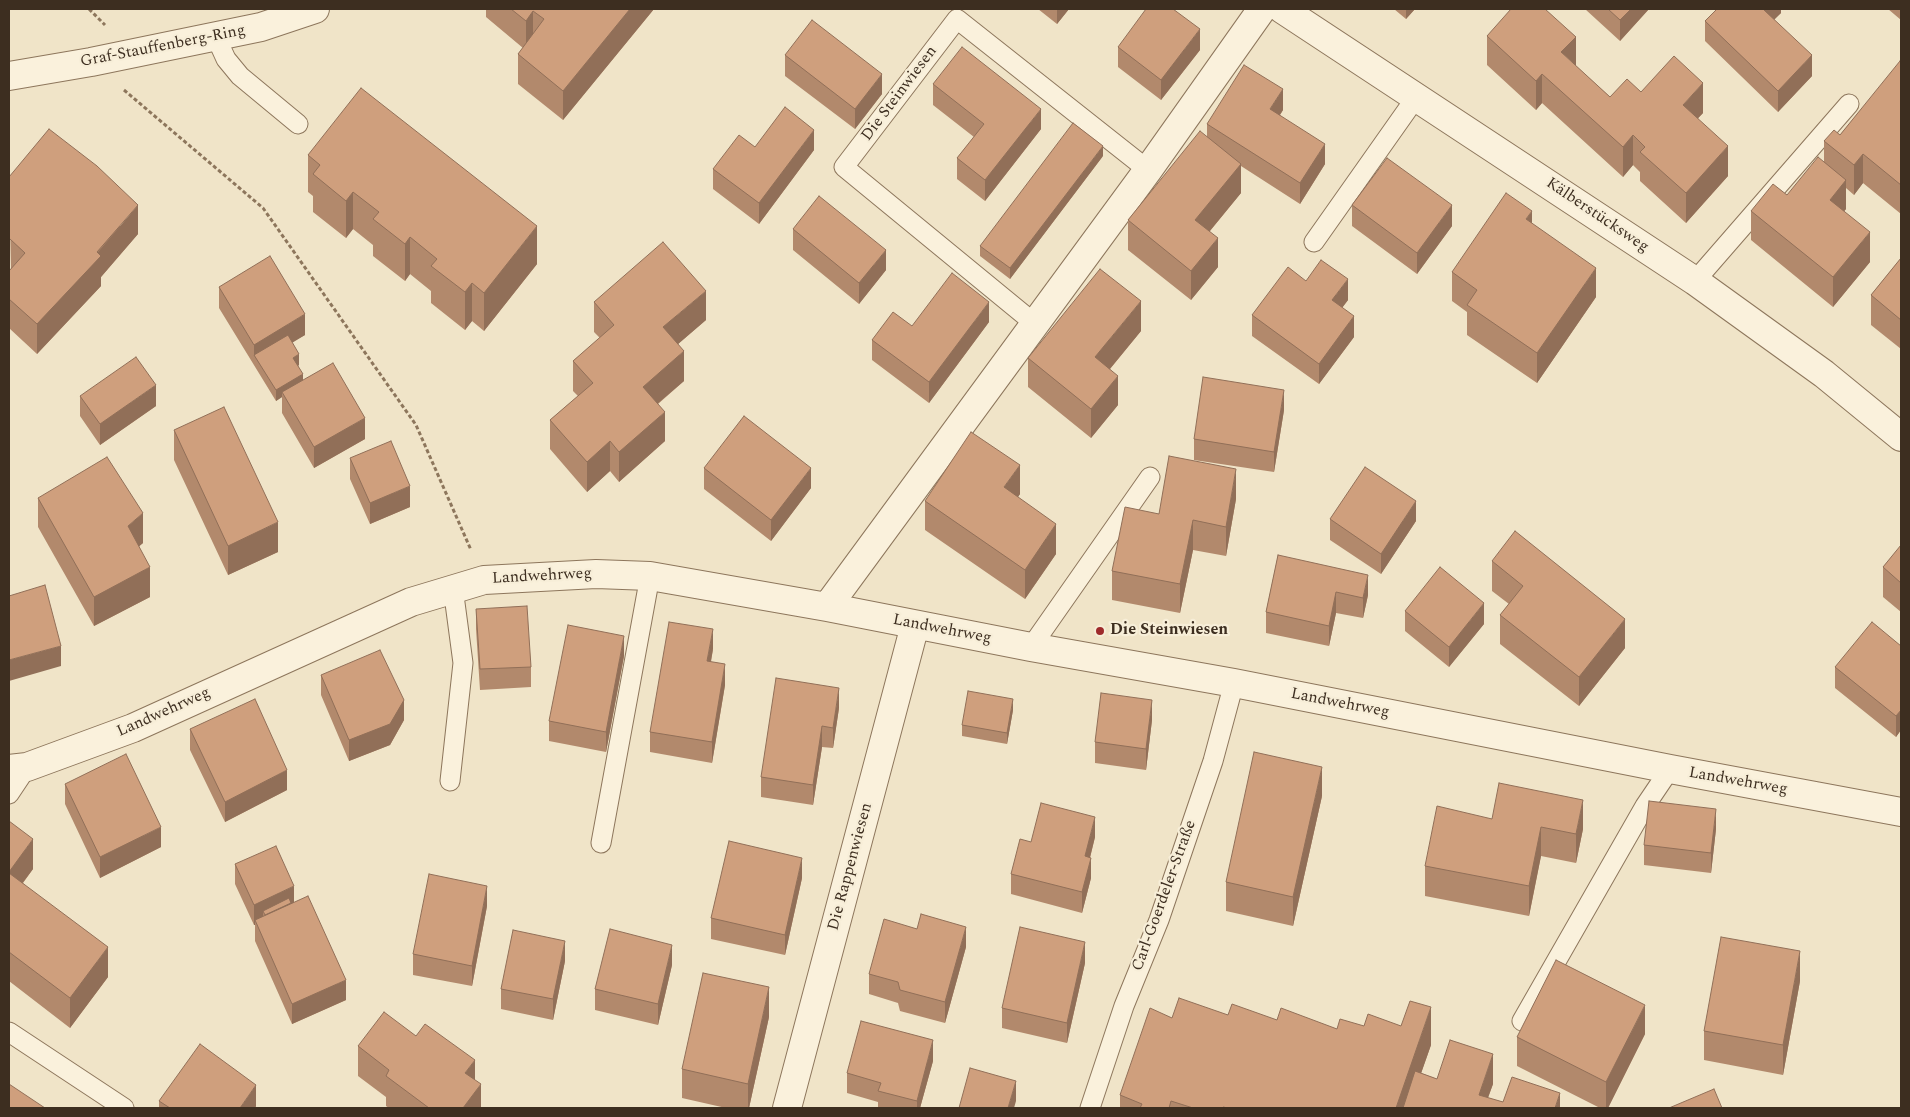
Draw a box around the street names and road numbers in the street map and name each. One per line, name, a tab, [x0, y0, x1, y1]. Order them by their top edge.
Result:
street label: Graf-Stauffenberg-Ring	[79, 22, 247, 72]
street label: Die Steinwiesen	[858, 43, 942, 145]
street label: Kälberstücksweg	[1542, 175, 1652, 257]
street label: Landwehrweg	[491, 565, 593, 589]
street label: Landwehrweg	[891, 611, 993, 649]
street label: Landwehrweg	[114, 684, 214, 742]
street label: Landwehrweg	[1289, 685, 1391, 723]
street label: Landwehrweg	[1687, 764, 1789, 800]
street label: Die Rappenwiesen	[825, 801, 877, 933]
street label: Carl-Goerdeler-Straße	[1129, 818, 1201, 974]

